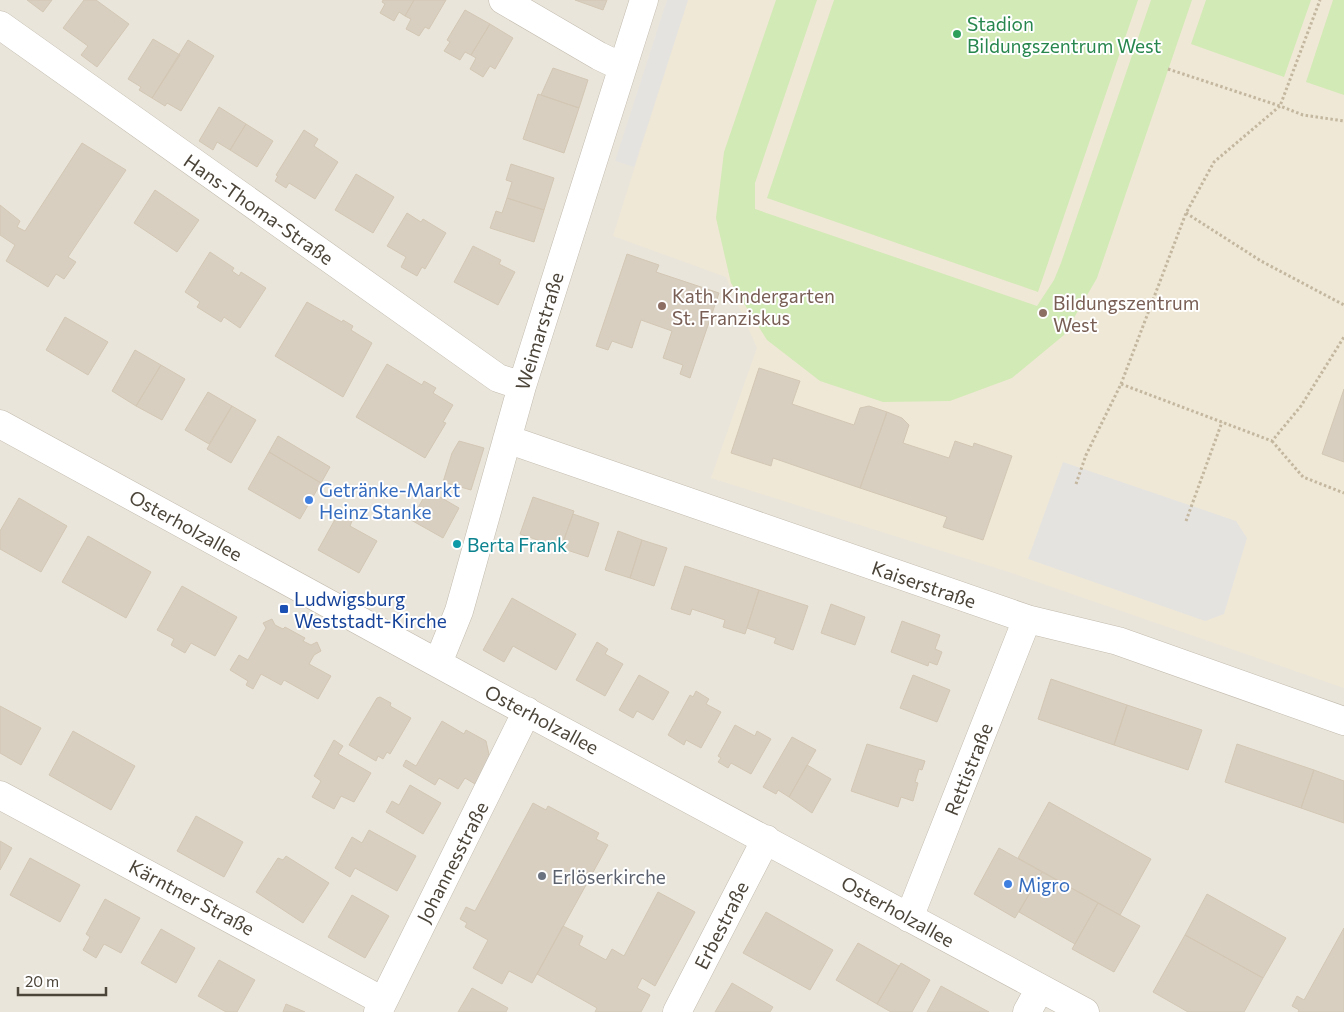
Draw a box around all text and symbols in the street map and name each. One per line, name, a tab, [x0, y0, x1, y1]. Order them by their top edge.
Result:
place label: Stadion Bildungszentrum West	[967, 12, 1162, 57]
marker: Stadion Bildungszentrum West	[951, 28, 963, 40]
street label: Hans-Thoma-Straße	[180, 149, 338, 269]
street label: Weimarstraße	[510, 269, 568, 393]
place label: Kath. Kindergarten St. Franziskus	[672, 284, 835, 329]
place label: Bildungszentrum West	[1053, 291, 1199, 336]
marker: Kath. Kindergarten St. Franziskus	[656, 300, 668, 312]
marker: Bildungszentrum West	[1037, 307, 1049, 319]
place label: Getränke-Markt Heinz Stanke	[319, 478, 460, 523]
street label: Osterholzallee	[126, 485, 246, 565]
marker: Getränke-Markt Heinz Stanke	[303, 494, 315, 506]
place label: Berta Frank	[467, 533, 567, 556]
marker: Berta Frank	[451, 538, 463, 550]
street label: Kaiserstraße	[869, 555, 979, 613]
place label: Ludwigsburg Weststadt-Kirche	[294, 587, 447, 632]
marker: Ludwigsburg Weststadt-Kirche	[278, 603, 290, 615]
street label: Osterholzallee	[481, 679, 603, 759]
street label: Rettistraße	[939, 719, 997, 819]
street label: Johannesstraße	[411, 797, 493, 927]
street label: Kärntner Straße	[125, 854, 259, 940]
place label: Erlöserkirche	[552, 865, 666, 888]
marker: Erlöserkirche	[536, 870, 548, 882]
street label: Osterholzallee	[838, 871, 958, 951]
place label: Migro	[1018, 873, 1070, 896]
street label: Erbestraße	[689, 877, 753, 973]
marker: Migro	[1002, 878, 1014, 890]
scale bar	[18, 964, 105, 996]
text: 20 m	[25, 972, 59, 990]

